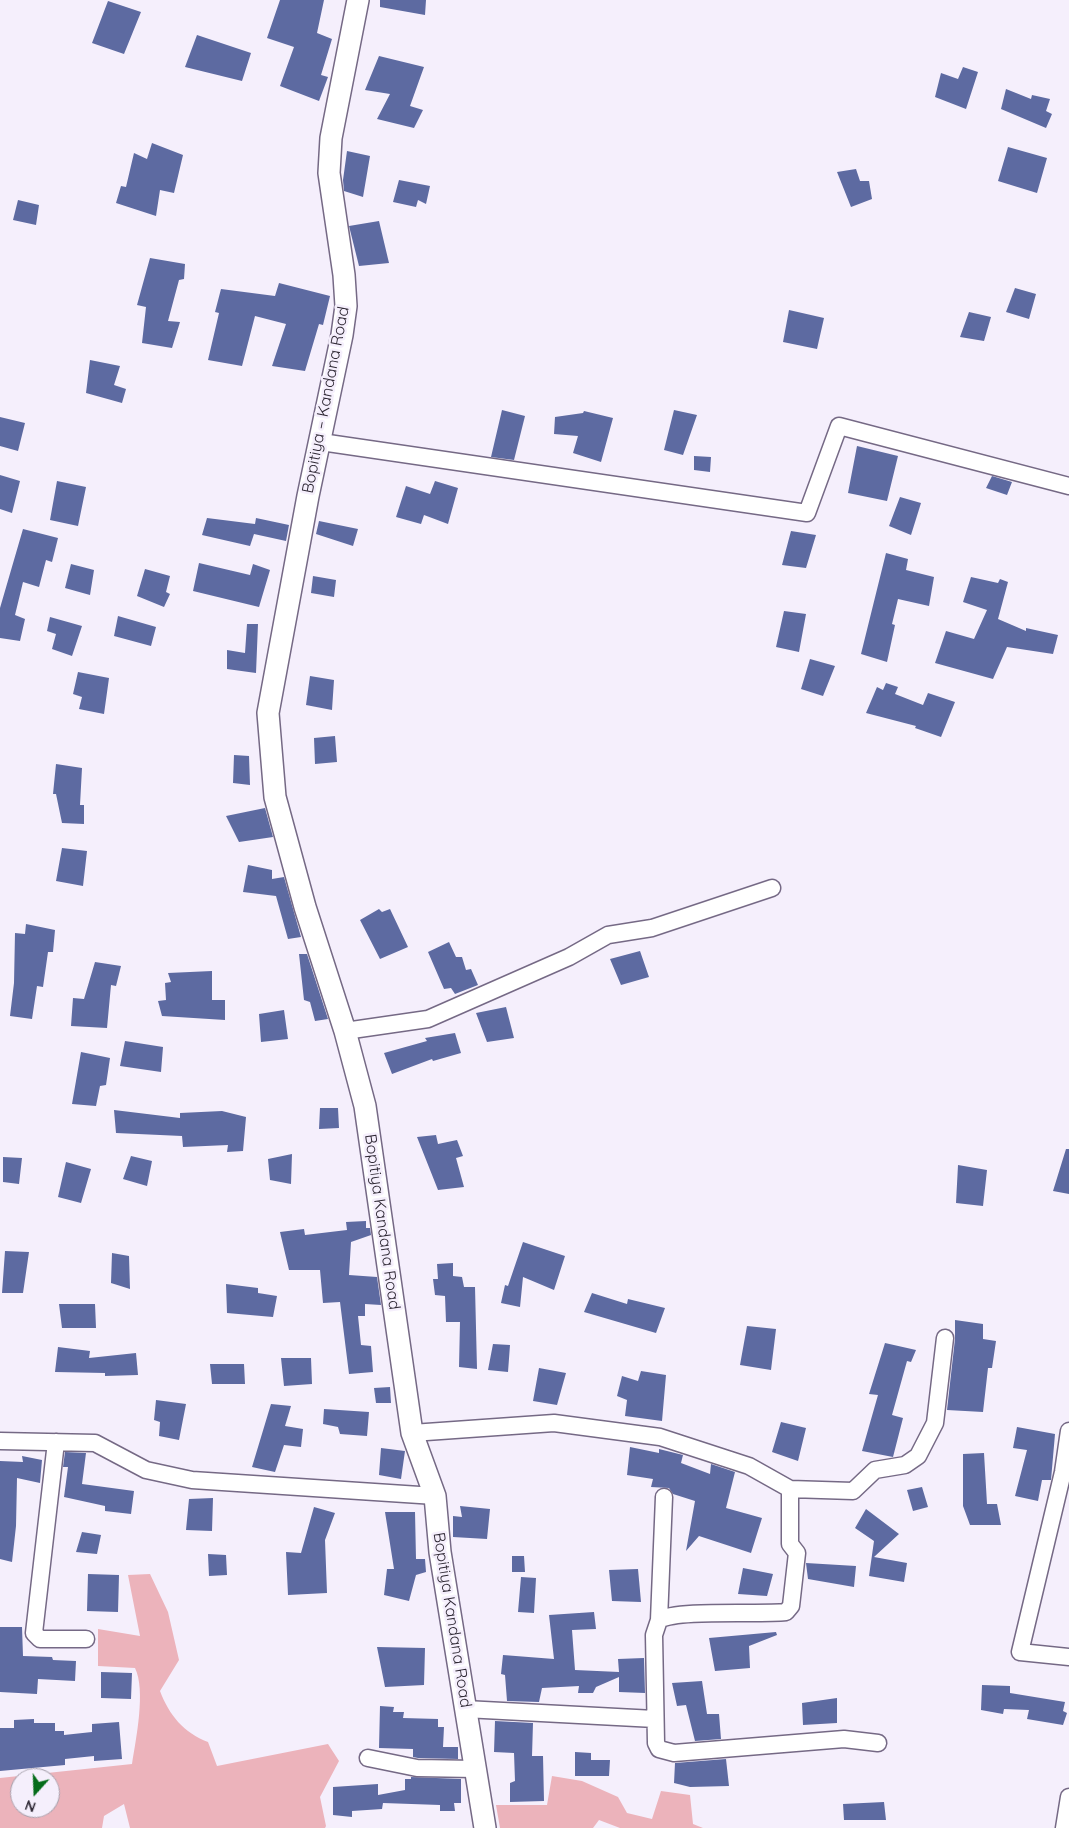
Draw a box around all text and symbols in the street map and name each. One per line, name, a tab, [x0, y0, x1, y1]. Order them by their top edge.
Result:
street label: Bopitiya – Kandana Road	[298, 305, 354, 495]
street label: Bopitiya Kandana Road	[360, 1133, 404, 1311]
street label: Bopitiya Kandana Road	[429, 1531, 475, 1709]
north arrow	[10, 1768, 60, 1818]
text: N	[22, 1796, 38, 1816]

